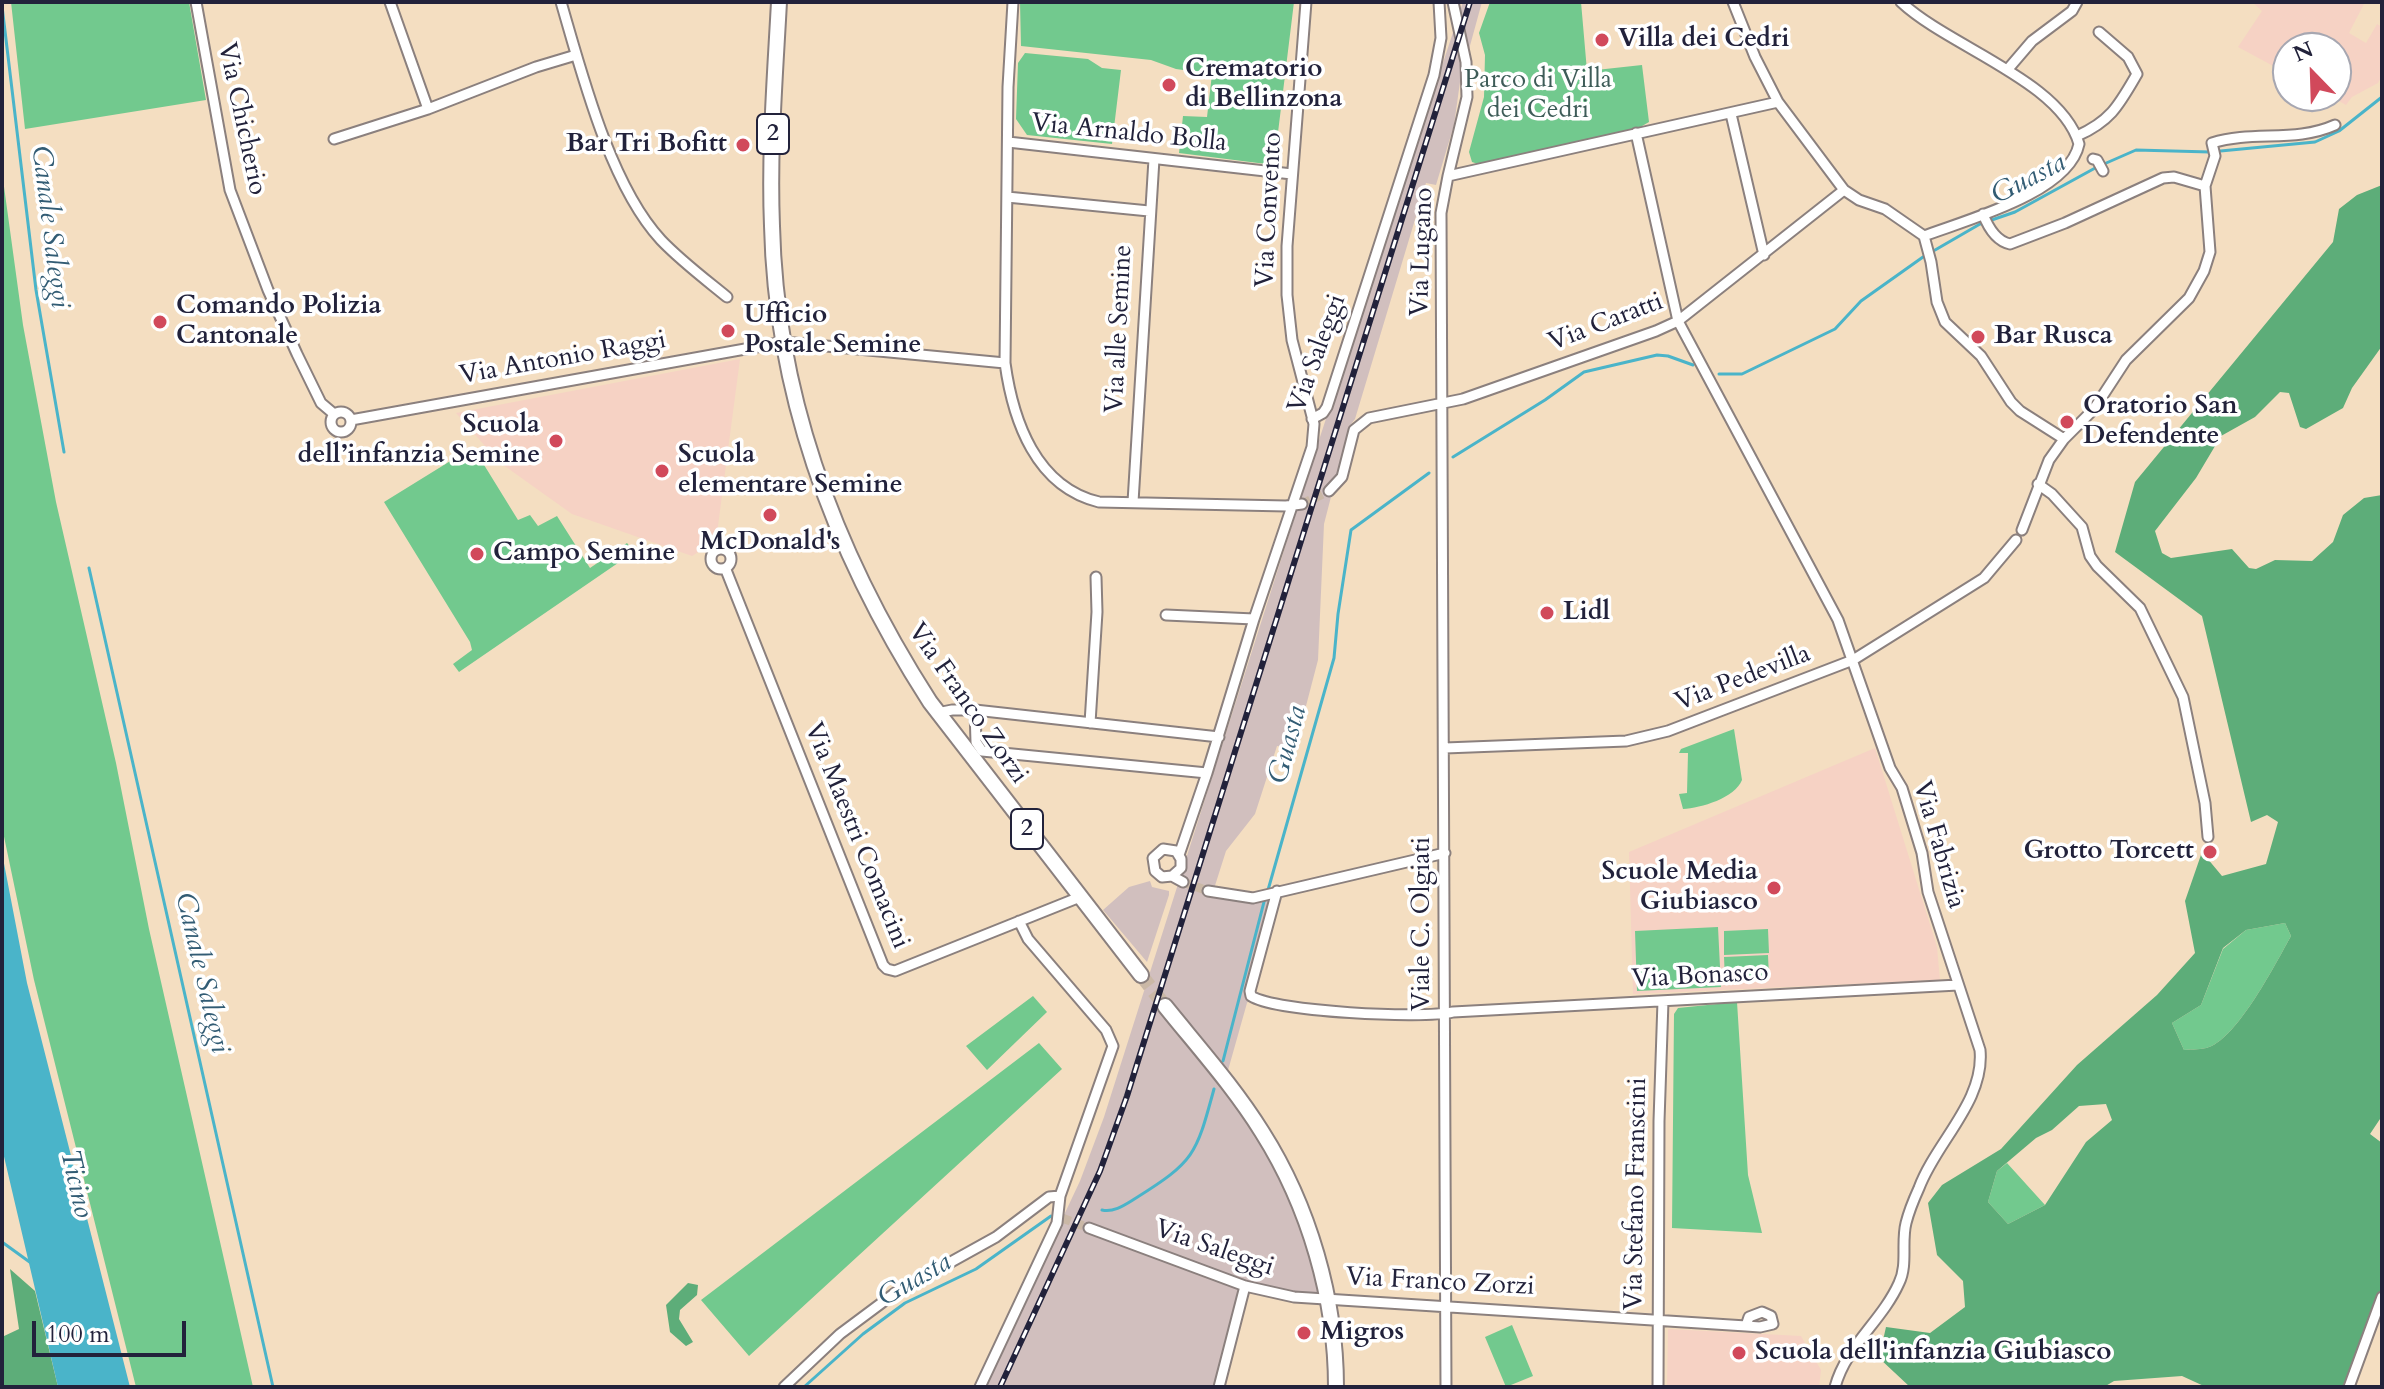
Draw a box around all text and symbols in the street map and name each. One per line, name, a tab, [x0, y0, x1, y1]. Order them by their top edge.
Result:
place label: Villa dei Cedri	[1618, 24, 1790, 56]
marker: Villa dei Cedri	[1593, 31, 1611, 49]
north arrow	[2272, 32, 2352, 112]
text: N	[2289, 34, 2318, 69]
street label: Via Chicherio	[210, 40, 272, 198]
place label: Crematorio di Bellinzona	[1185, 54, 1342, 116]
park label: Parco di Villa dei Cedri	[1464, 65, 1612, 126]
marker: Crematorio di Bellinzona	[1160, 76, 1178, 94]
street label: Via Arnaldo Bolla	[1030, 108, 1228, 160]
road number: 2	[757, 114, 789, 154]
place label: Bar Tri Bofitt	[566, 129, 727, 161]
street label: Via Convento	[1250, 132, 1290, 288]
marker: Bar Tri Bofitt	[734, 136, 752, 154]
water label: Canale Saleggi	[22, 144, 76, 310]
water label: Guasta	[1986, 147, 2072, 213]
street label: Via Lugano	[1405, 187, 1441, 317]
street label: Via alle Semine	[1100, 244, 1140, 414]
street label: Via Caratti	[1544, 287, 1668, 359]
place label: Comando Polizia Cantonale	[176, 291, 381, 352]
street label: Via Saleggi	[1282, 291, 1354, 417]
place label: Ufficio Postale Semine	[744, 300, 921, 362]
marker: Comando Polizia Cantonale	[151, 313, 169, 331]
place label: Bar Rusca	[1994, 321, 2113, 353]
marker: Ufficio Postale Semine	[719, 322, 737, 340]
street label: Via Antonio Raggi	[457, 325, 669, 393]
marker: Bar Rusca	[1969, 328, 1987, 346]
place label: Oratorio San Defendente	[2083, 391, 2238, 452]
place label: Scuola dell’infanzia Semine	[298, 410, 540, 472]
marker: Oratorio San Defendente	[2058, 413, 2076, 431]
marker: Scuola dell’infanzia Semine	[547, 432, 565, 450]
place label: Scuola elementare Semine	[678, 440, 903, 502]
marker: Scuola elementare Semine	[653, 462, 671, 480]
marker: McDonald's	[761, 506, 779, 524]
place label: McDonald's	[700, 527, 840, 559]
place label: Campo Semine	[493, 538, 675, 570]
marker: Campo Semine	[468, 545, 486, 563]
place label: Lidl	[1563, 597, 1610, 629]
marker: Lidl	[1538, 604, 1556, 622]
street label: Via Franco Zorzi	[900, 618, 1034, 790]
street label: Via Pedevilla	[1671, 639, 1815, 719]
water label: Guasta	[1263, 702, 1315, 788]
street label: Via Maestri Comacini	[796, 718, 916, 954]
street label: Via Fabrizia	[1905, 777, 1971, 913]
road number: 2	[1011, 809, 1043, 849]
place label: Grotto Torcett	[2023, 836, 2194, 868]
street label: Viale C. Olgiati	[1407, 837, 1439, 1011]
marker: Grotto Torcett	[2201, 843, 2219, 861]
place label: Scuole Media Giubiasco	[1602, 857, 1758, 918]
marker: Scuole Media Giubiasco	[1765, 879, 1783, 897]
water label: Canale Saleggi	[166, 890, 236, 1056]
street label: Via Bonasco	[1631, 958, 1769, 996]
street label: Via Stefano Franscini	[1619, 1077, 1655, 1311]
water label: Ticino	[51, 1146, 99, 1222]
street label: Via Saleggi	[1150, 1214, 1278, 1284]
water label: Guasta	[872, 1247, 958, 1315]
street label: Via Franco Zorzi	[1345, 1262, 1535, 1304]
scale bar	[36, 1305, 190, 1355]
place label: Migros	[1320, 1317, 1404, 1349]
text: 100 m	[46, 1318, 110, 1351]
marker: Migros	[1295, 1324, 1313, 1342]
place label: Scuola dell'infanzia Giubiasco	[1755, 1337, 2111, 1369]
marker: Scuola dell'infanzia Giubiasco	[1730, 1344, 1748, 1362]

